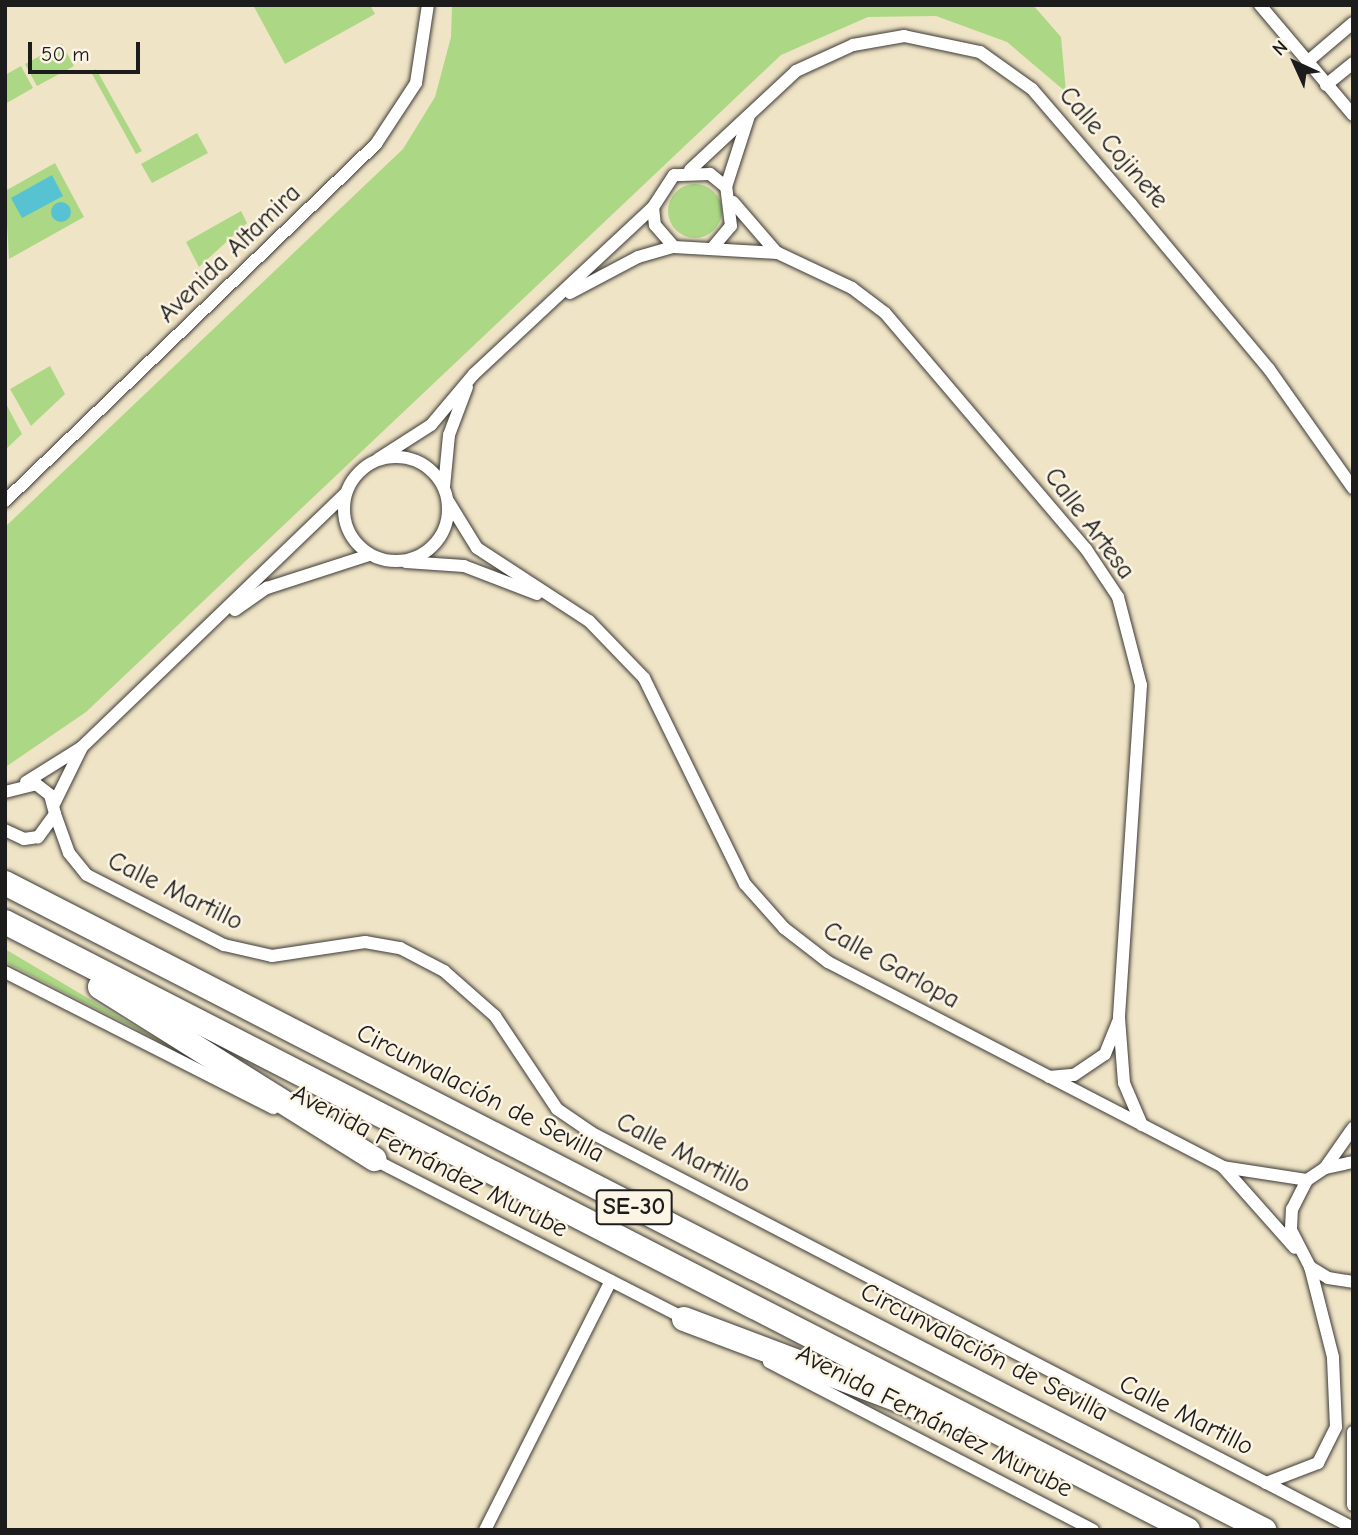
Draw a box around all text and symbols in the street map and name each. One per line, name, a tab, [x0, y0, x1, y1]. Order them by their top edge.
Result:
scale bar	[32, 28, 144, 72]
north arrow	[1260, 28, 1330, 98]
text: N	[1268, 36, 1292, 60]
text: 50 m	[41, 42, 90, 66]
street label: Calle Cojinete	[1052, 81, 1174, 215]
street label: Avenida Altamira	[152, 178, 308, 330]
street label: Calle Artesa	[1037, 462, 1141, 586]
street label: Calle Martillo	[102, 846, 248, 938]
street label: Calle Garlopa	[817, 916, 965, 1016]
street label: Circunvalación de Sevilla	[351, 1018, 609, 1170]
street label: Avenida Fernández Murube	[286, 1079, 572, 1245]
street label: Calle Martillo	[611, 1107, 755, 1201]
road number: SE-30	[596, 1186, 672, 1227]
street label: Circunvalación de Sevilla	[855, 1277, 1113, 1429]
street label: Avenida Fernández Murube	[791, 1339, 1077, 1505]
street label: Calle Martillo	[1114, 1369, 1258, 1463]

